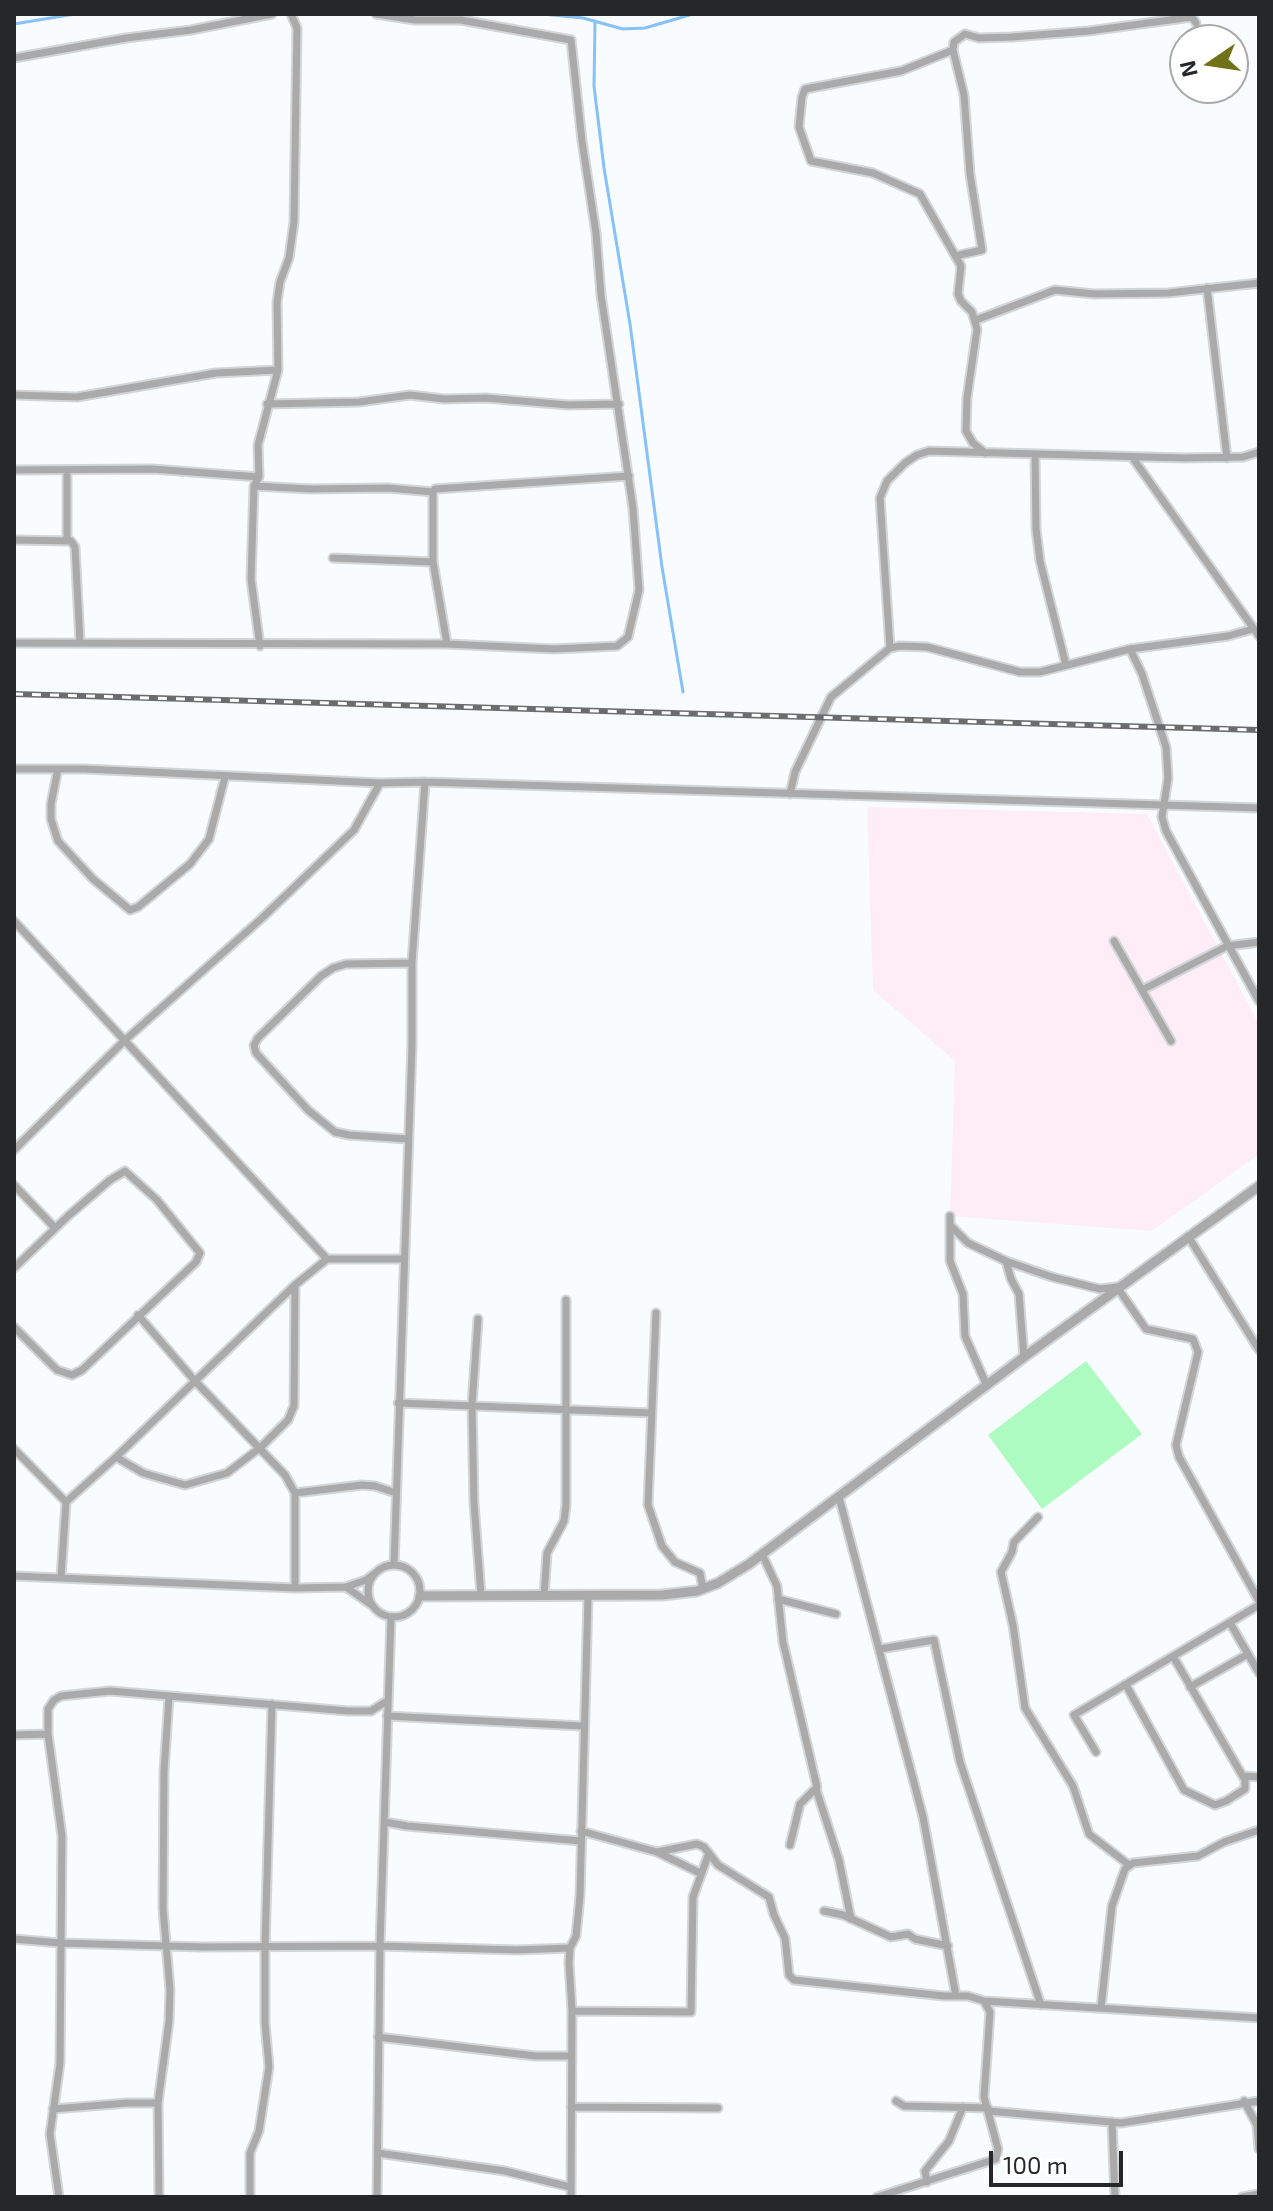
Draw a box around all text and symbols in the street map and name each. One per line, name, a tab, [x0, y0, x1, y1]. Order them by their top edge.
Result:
north arrow	[1169, 24, 1249, 104]
text: N	[1173, 58, 1202, 80]
scale bar	[993, 2135, 1127, 2185]
text: 100 m	[1003, 2150, 1068, 2179]

